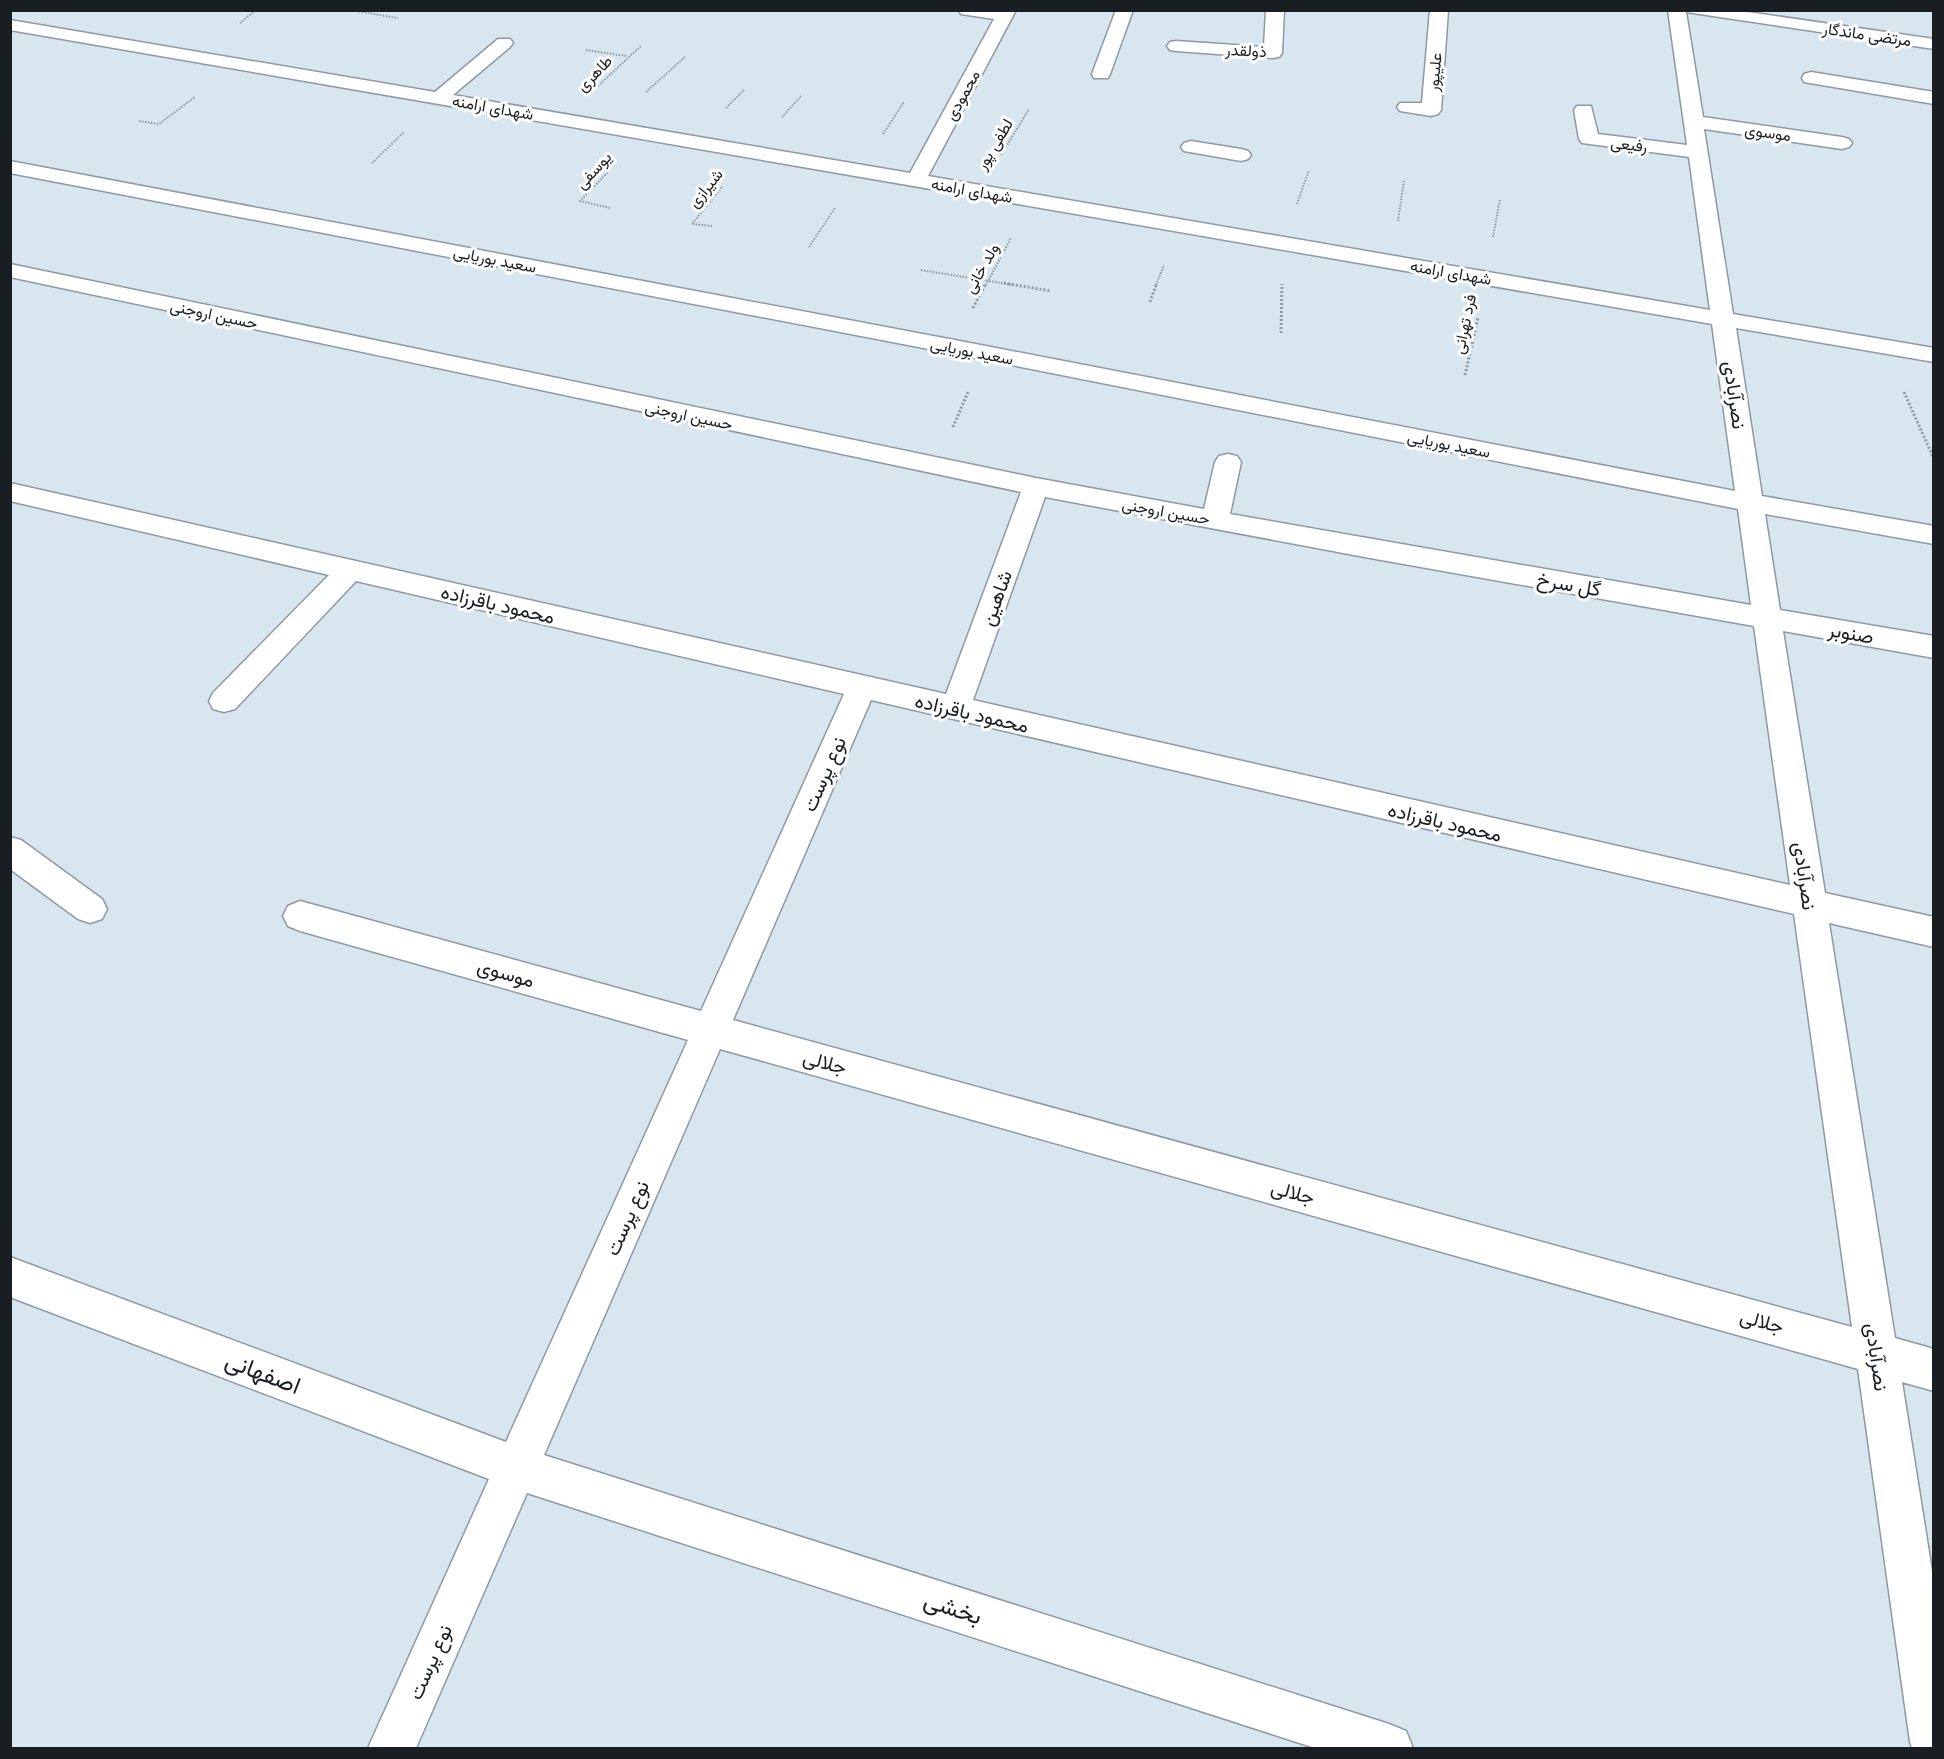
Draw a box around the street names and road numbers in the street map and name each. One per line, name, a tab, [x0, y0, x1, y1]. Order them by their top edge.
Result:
street label: مرتضی ماندگار	[1820, 17, 1913, 51]
street label: ذولقدر	[1224, 38, 1267, 62]
street label: طاهری	[571, 50, 617, 96]
street label: علیپور	[1421, 52, 1448, 93]
street label: محمودی	[939, 66, 985, 124]
street label: شهدای ارامنه	[451, 89, 535, 125]
street label: لطفی پور	[970, 114, 1019, 175]
street label: موسوی	[1743, 118, 1793, 146]
street label: رفیعی	[1609, 131, 1649, 157]
street label: یوسفی	[570, 146, 616, 194]
street label: شیرازی	[682, 164, 728, 212]
street label: شهدای ارامنه	[930, 172, 1014, 208]
street label: ولد خانی	[958, 239, 1004, 297]
street label: سعید بوریایی	[452, 240, 538, 278]
street label: شهدای ارامنه	[1409, 254, 1493, 290]
street label: فرد تهرانی	[1447, 292, 1481, 356]
street label: حسین اروجنی	[168, 294, 260, 334]
street label: سعید بوریایی	[929, 332, 1015, 370]
street label: نصرآبادی	[1717, 359, 1754, 431]
street label: حسین اروجنی	[643, 395, 735, 435]
street label: سعید بوریایی	[1406, 425, 1492, 463]
street label: حسین اروجنی	[1120, 492, 1212, 530]
street label: گل سرخ	[1535, 565, 1603, 603]
street label: شاهین	[973, 566, 1018, 629]
street label: محمود باقرزاده	[438, 577, 558, 630]
street label: صنوبر	[1825, 615, 1876, 650]
street label: محمود باقرزاده	[912, 686, 1032, 739]
street label: نوع پرست	[795, 732, 853, 816]
street label: محمود باقرزاده	[1385, 795, 1505, 848]
street label: نصرآبادی	[1787, 840, 1824, 912]
street label: موسوی	[474, 952, 538, 994]
street label: جلالی	[800, 1043, 850, 1080]
street label: جلالی	[1268, 1173, 1318, 1210]
street label: نوع پرست	[598, 1176, 656, 1260]
street label: جلالی	[1737, 1302, 1787, 1339]
street label: نصرآبادی	[1859, 1321, 1896, 1393]
street label: اصفهانی	[221, 1342, 306, 1401]
street label: بخشی	[920, 1582, 987, 1631]
street label: نوع پرست	[401, 1620, 459, 1704]

